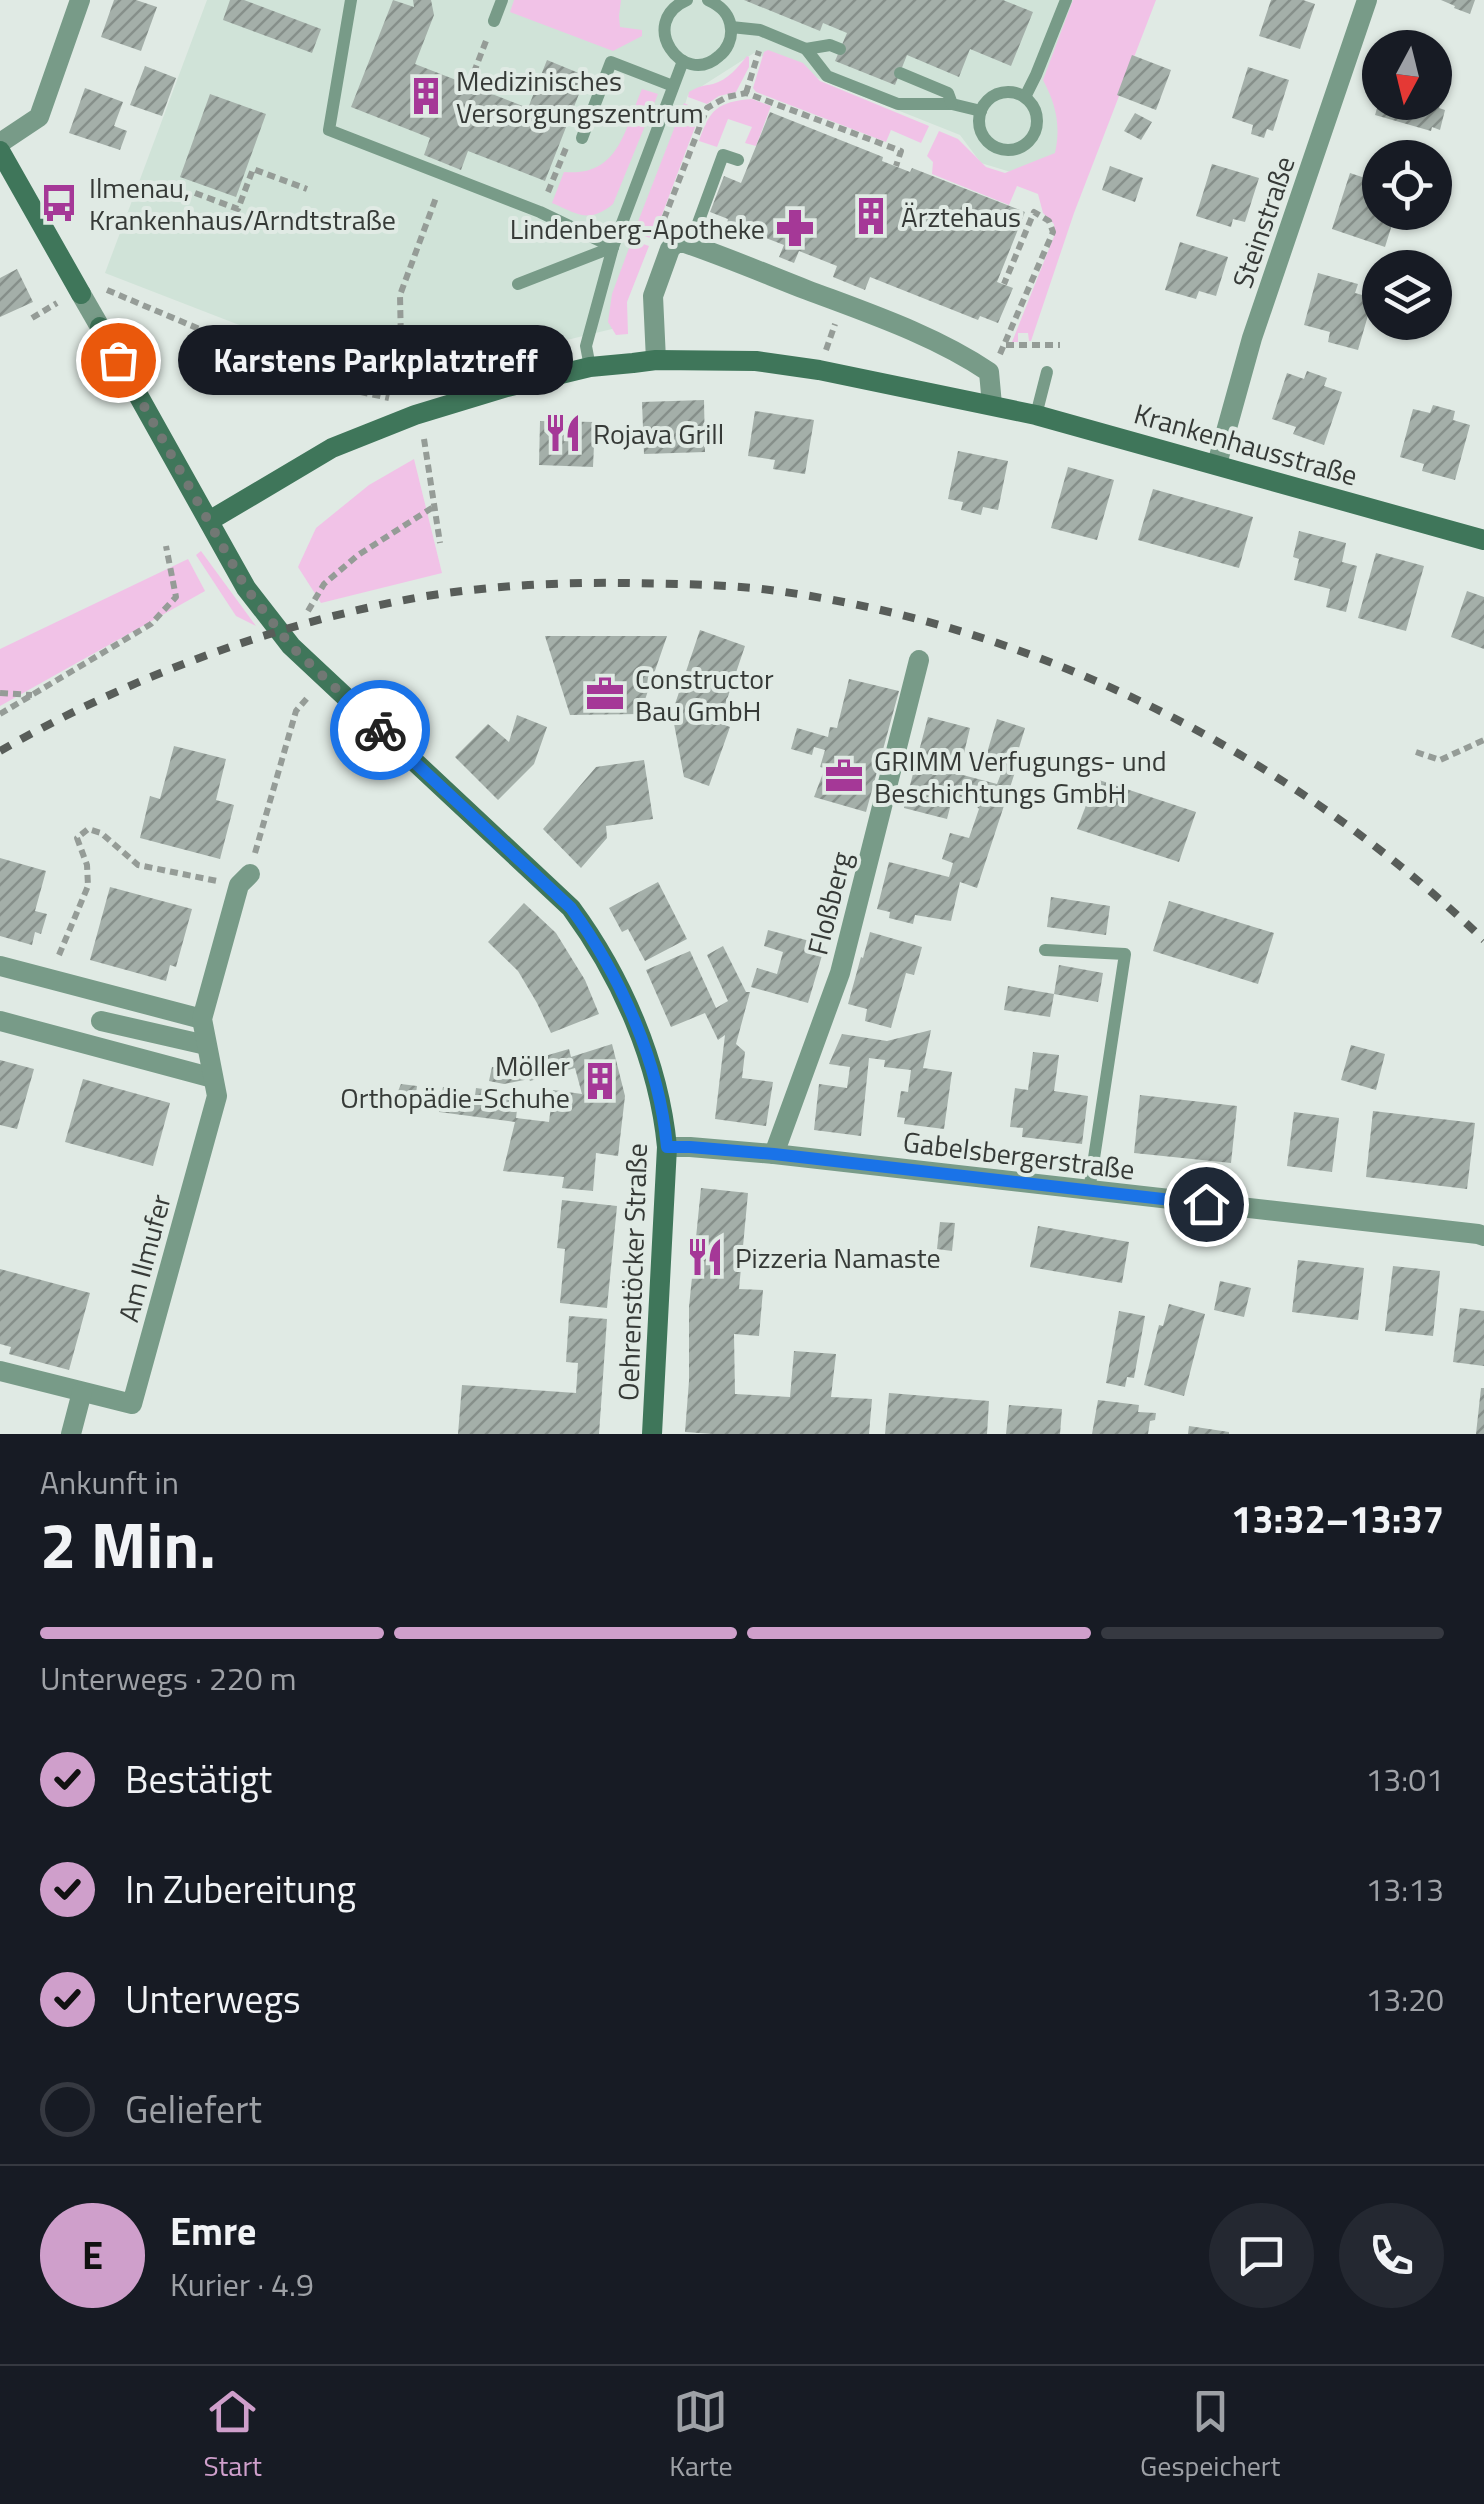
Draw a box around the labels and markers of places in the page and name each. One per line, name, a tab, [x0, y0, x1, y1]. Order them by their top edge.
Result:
place label: Medizinisches Versorgungszentrum	[456, 59, 704, 134]
building icon: Medizinisches Versorgungszentrum	[405, 75, 447, 117]
place label: Ilmenau, Krankenhaus/Arndtstraße	[89, 166, 396, 241]
bus stop icon: Ilmenau, Krankenhaus/Arndtstraße	[38, 182, 80, 224]
building icon: Ärztehaus	[850, 195, 892, 237]
place label: Ärztehaus	[901, 195, 1021, 238]
place label: Lindenberg-Apotheke	[510, 207, 765, 250]
pharmacy icon: Lindenberg-Apotheke	[774, 207, 816, 249]
pin	[76, 318, 161, 403]
callout: Karstens Parkplatztreff	[178, 325, 573, 395]
restaurant icon: Rojava Grill	[542, 412, 584, 454]
place label: Rojava Grill	[593, 412, 724, 455]
place label: Constructor Bau GmbH	[635, 657, 774, 732]
office icon: Constructor Bau GmbH	[584, 673, 626, 715]
place label: GRIMM Verfugungs- und Beschichtungs GmbH	[874, 739, 1167, 814]
office icon: GRIMM Verfugungs- und Beschichtungs GmbH	[823, 755, 865, 797]
place label: Möller Orthopädie-Schuhe	[340, 1044, 570, 1119]
building icon: Möller Orthopädie-Schuhe	[579, 1060, 621, 1102]
pin	[1164, 1162, 1249, 1247]
restaurant icon: Pizzeria Namaste	[684, 1236, 726, 1278]
place label: Pizzeria Namaste	[735, 1236, 941, 1279]

